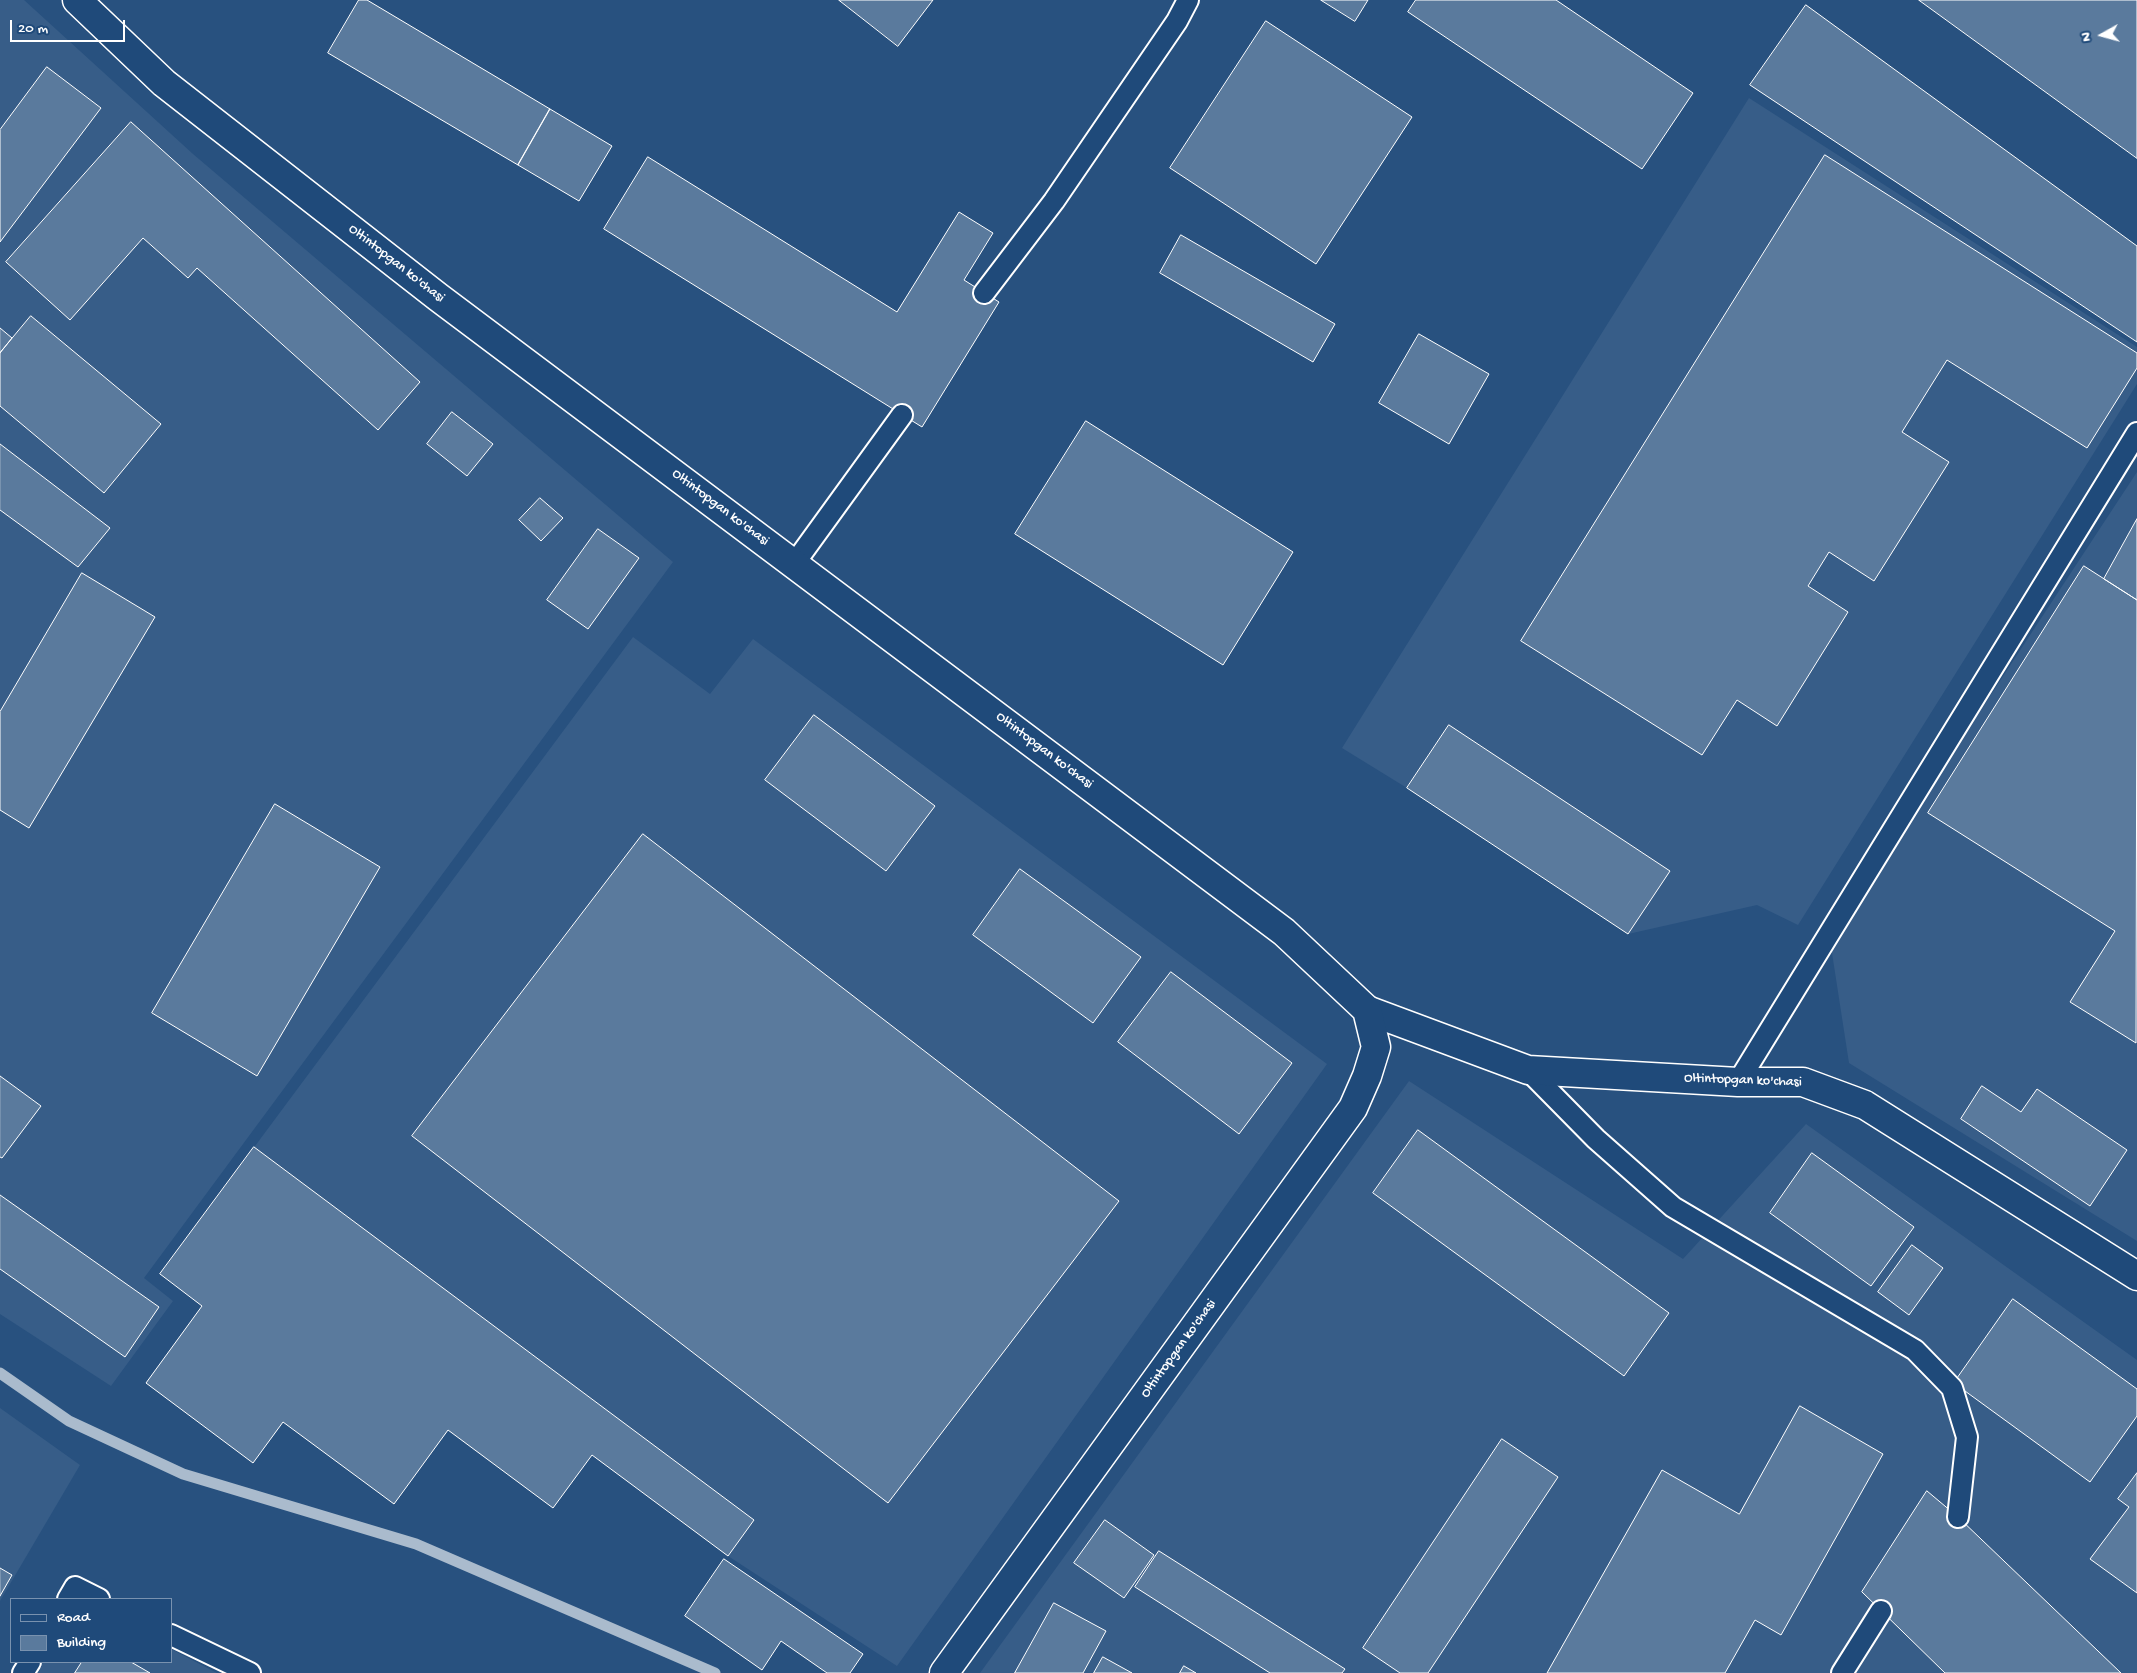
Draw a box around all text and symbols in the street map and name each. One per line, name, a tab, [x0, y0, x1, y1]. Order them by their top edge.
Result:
scale bar	[12, 10, 128, 42]
north arrow	[2077, 10, 2127, 60]
text: 20 m	[18, 20, 48, 38]
text: N	[2078, 31, 2096, 42]
street label: Oltintopgan ko'chasi	[344, 221, 448, 307]
street label: Oltintopgan ko'chasi	[668, 466, 772, 550]
street label: Oltintopgan ko'chasi	[992, 709, 1096, 793]
street label: Oltintopgan ko'chasi	[1684, 1071, 1802, 1091]
street label: Oltintopgan ko'chasi	[1138, 1296, 1220, 1402]
legend	[10, 1598, 172, 1663]
text: Road	[57, 1609, 90, 1627]
text: Building	[57, 1634, 106, 1652]

